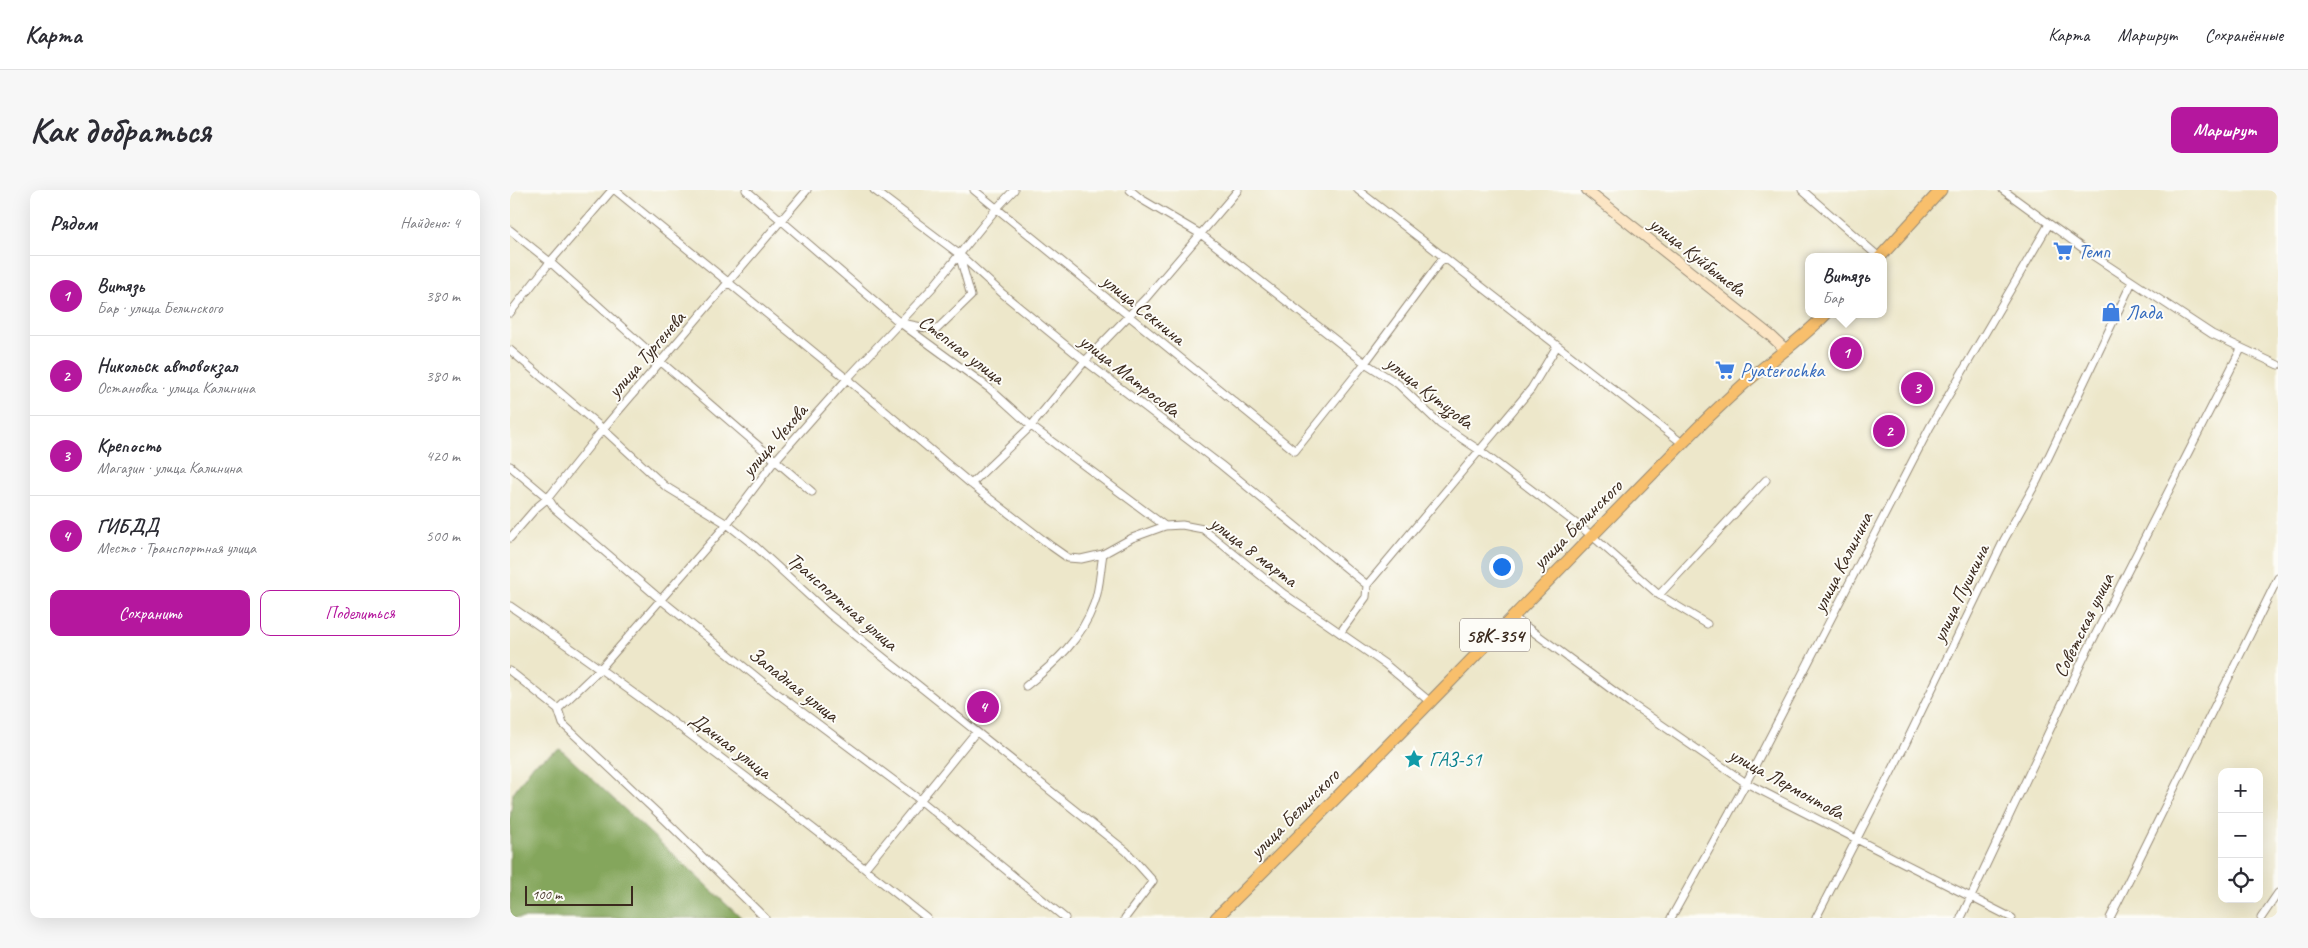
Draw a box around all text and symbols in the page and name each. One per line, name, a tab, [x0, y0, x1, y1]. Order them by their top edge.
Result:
text: Карта	[25, 20, 82, 50]
text: Карта	[2048, 24, 2089, 46]
text: Маршрут	[2117, 24, 2177, 46]
text: Сохранённые	[2205, 24, 2283, 46]
button: Маршрут	[2171, 107, 2278, 153]
text: Как добраться	[30, 108, 211, 153]
text: Рядом	[50, 210, 97, 236]
street label: улица Куйбышева	[1644, 210, 1753, 303]
text: Найдено: 4	[400, 213, 460, 233]
place label: Темп	[2078, 239, 2111, 264]
supermarket icon: Темп	[2052, 240, 2074, 262]
popup	[1805, 253, 1887, 318]
text: Витязь	[1822, 264, 1870, 288]
street label: улица Секнина	[1096, 268, 1192, 352]
text: Витязь	[97, 274, 144, 298]
text: 1	[62, 286, 70, 306]
text: 380 m	[426, 286, 460, 306]
text: Бар	[1822, 288, 1844, 308]
text: Бар · улица Белинского	[97, 298, 223, 318]
place label: Лада	[2126, 300, 2164, 325]
shop icon: Лада	[2100, 301, 2122, 323]
street label: улица Тургенева	[601, 305, 692, 403]
street label: Степная улица	[914, 309, 1011, 391]
street label: улица Матросова	[1073, 328, 1186, 423]
pin: 1	[1830, 334, 1862, 372]
street label: улица Кутузова	[1379, 350, 1480, 436]
text: Никольск автовокзал	[97, 354, 238, 378]
place label: Pyaterochka	[1740, 358, 1826, 383]
supermarket icon: Pyaterochka	[1714, 359, 1736, 381]
text: 2	[62, 366, 70, 386]
text: 380 m	[426, 366, 460, 386]
pin: 3	[1901, 369, 1933, 407]
text: Остановка · улица Калинина	[97, 378, 255, 398]
street label: улица Чехова	[735, 397, 814, 483]
pin: 2	[1873, 412, 1905, 450]
text: Крепость	[97, 434, 160, 458]
text: 3	[62, 446, 70, 466]
text: 420 m	[426, 446, 460, 466]
text: Магазин · улица Калинина	[97, 458, 242, 478]
street label: улица Белинского	[1526, 473, 1628, 575]
street label: улица Калинина	[1806, 507, 1879, 617]
street label: улица 8 марта	[1204, 510, 1304, 594]
text: ГИБДД	[97, 514, 159, 538]
text: 4	[62, 526, 70, 546]
text: 500 m	[426, 526, 460, 546]
text: Место · Транспортная улица	[97, 538, 256, 558]
street label: улица Пушкина	[1926, 539, 1996, 647]
street label: Транспортная улица	[782, 547, 904, 657]
your location	[1489, 554, 1515, 580]
street label: Советская улица	[2047, 568, 2120, 681]
button: Сохранить	[50, 590, 250, 636]
button: Поделиться	[260, 590, 460, 636]
road number: 58К-354	[1460, 618, 1530, 652]
street label: Западная улица	[744, 641, 845, 728]
pin: 4	[967, 688, 999, 726]
street label: Дачная улица	[685, 707, 778, 785]
street label: улица Лермонтова	[1724, 741, 1850, 826]
place label: ГАЗ-51	[1429, 747, 1483, 772]
place icon: ГАЗ-51	[1403, 748, 1425, 770]
street label: улица Белинского	[1243, 762, 1345, 864]
map controls	[2218, 768, 2263, 903]
button: +	[2218, 768, 2263, 813]
button: −	[2218, 813, 2263, 858]
button: locate	[2218, 858, 2263, 903]
scale bar	[525, 883, 632, 906]
text: 100 m	[532, 886, 562, 903]

